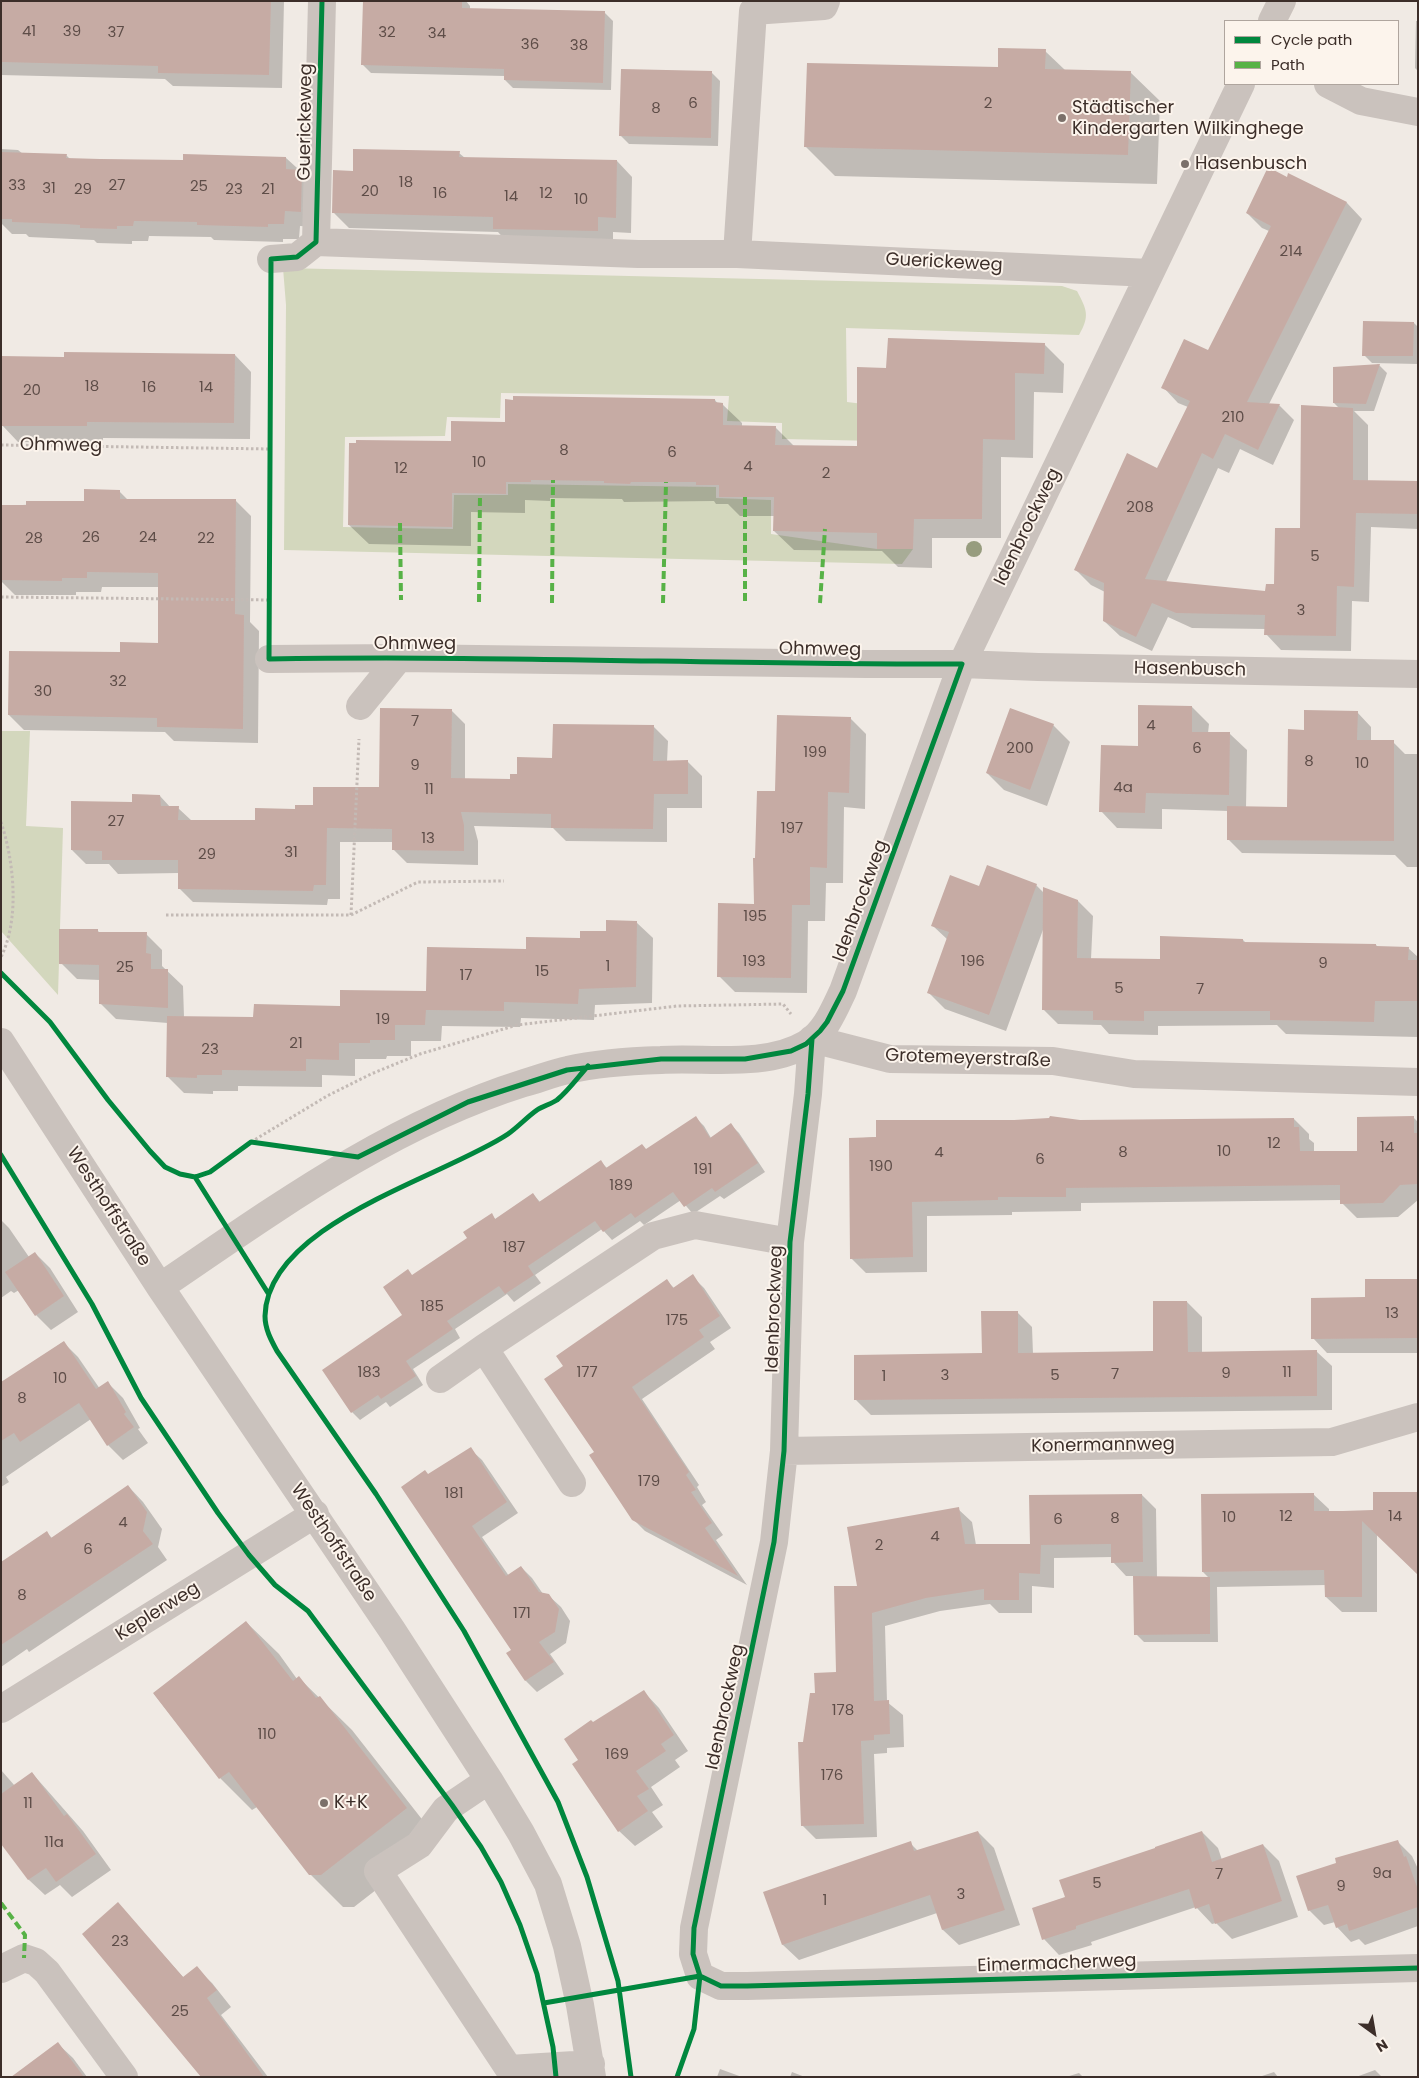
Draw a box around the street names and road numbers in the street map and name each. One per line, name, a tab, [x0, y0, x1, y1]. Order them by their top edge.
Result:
street label: Guerickeweg	[294, 63, 318, 181]
street label: Guerickeweg	[885, 249, 1003, 277]
street label: Ohmweg	[20, 434, 102, 458]
street label: Idenbrockweg	[990, 465, 1066, 589]
street label: Ohmweg	[374, 633, 456, 655]
street label: Ohmweg	[779, 638, 861, 662]
street label: Hasenbusch	[1134, 658, 1246, 682]
street label: Idenbrockweg	[829, 837, 893, 965]
street label: Grotemeyerstraße	[885, 1045, 1051, 1073]
street label: Westhoffstraße	[61, 1143, 155, 1271]
street label: Idenbrockweg	[762, 1245, 788, 1373]
street label: Konermannweg	[1031, 1434, 1175, 1458]
street label: Westhoffstraße	[286, 1480, 380, 1606]
street label: Keplerweg	[112, 1578, 204, 1646]
street label: Idenbrockweg	[702, 1642, 750, 1772]
street label: Eimermacherweg	[977, 1950, 1137, 1978]

